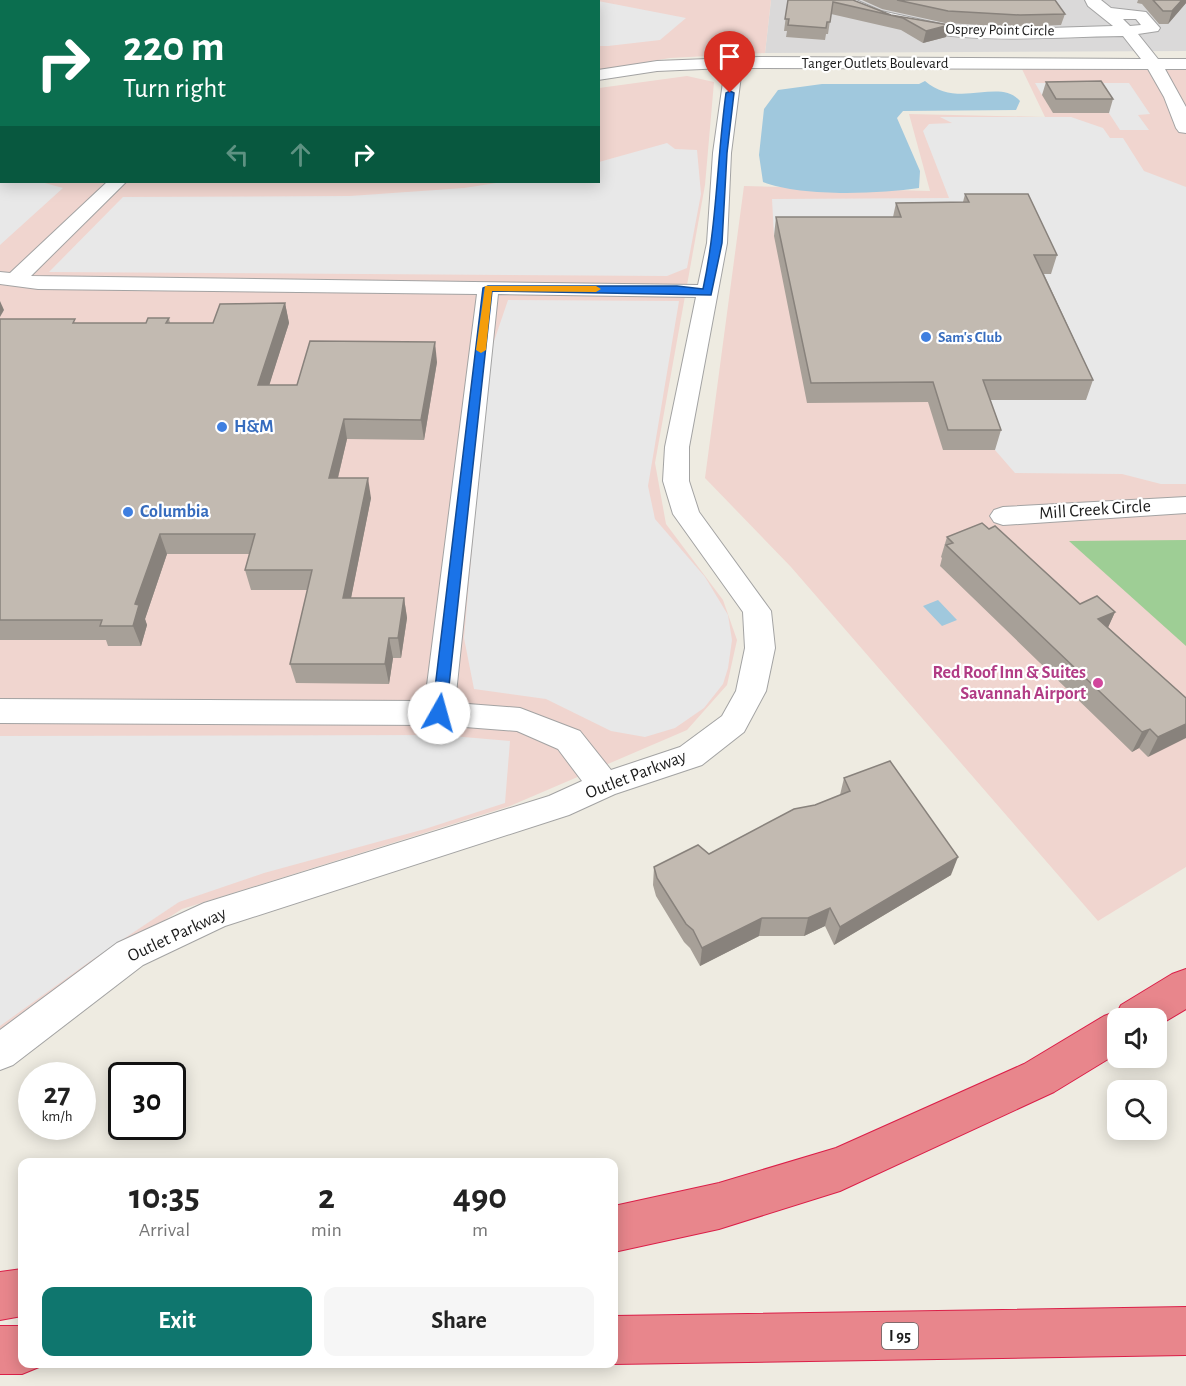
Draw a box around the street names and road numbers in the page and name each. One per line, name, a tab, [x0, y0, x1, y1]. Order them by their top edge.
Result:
street label: Osprey Point Circle	[945, 22, 1055, 38]
street label: Tanger Outlets Boulevard	[802, 56, 949, 71]
street label: Mill Creek Circle	[1038, 497, 1152, 523]
street label: Outlet Parkway	[583, 747, 689, 802]
street label: Outlet Parkway	[125, 904, 229, 966]
road number: I 95	[882, 1323, 918, 1349]

